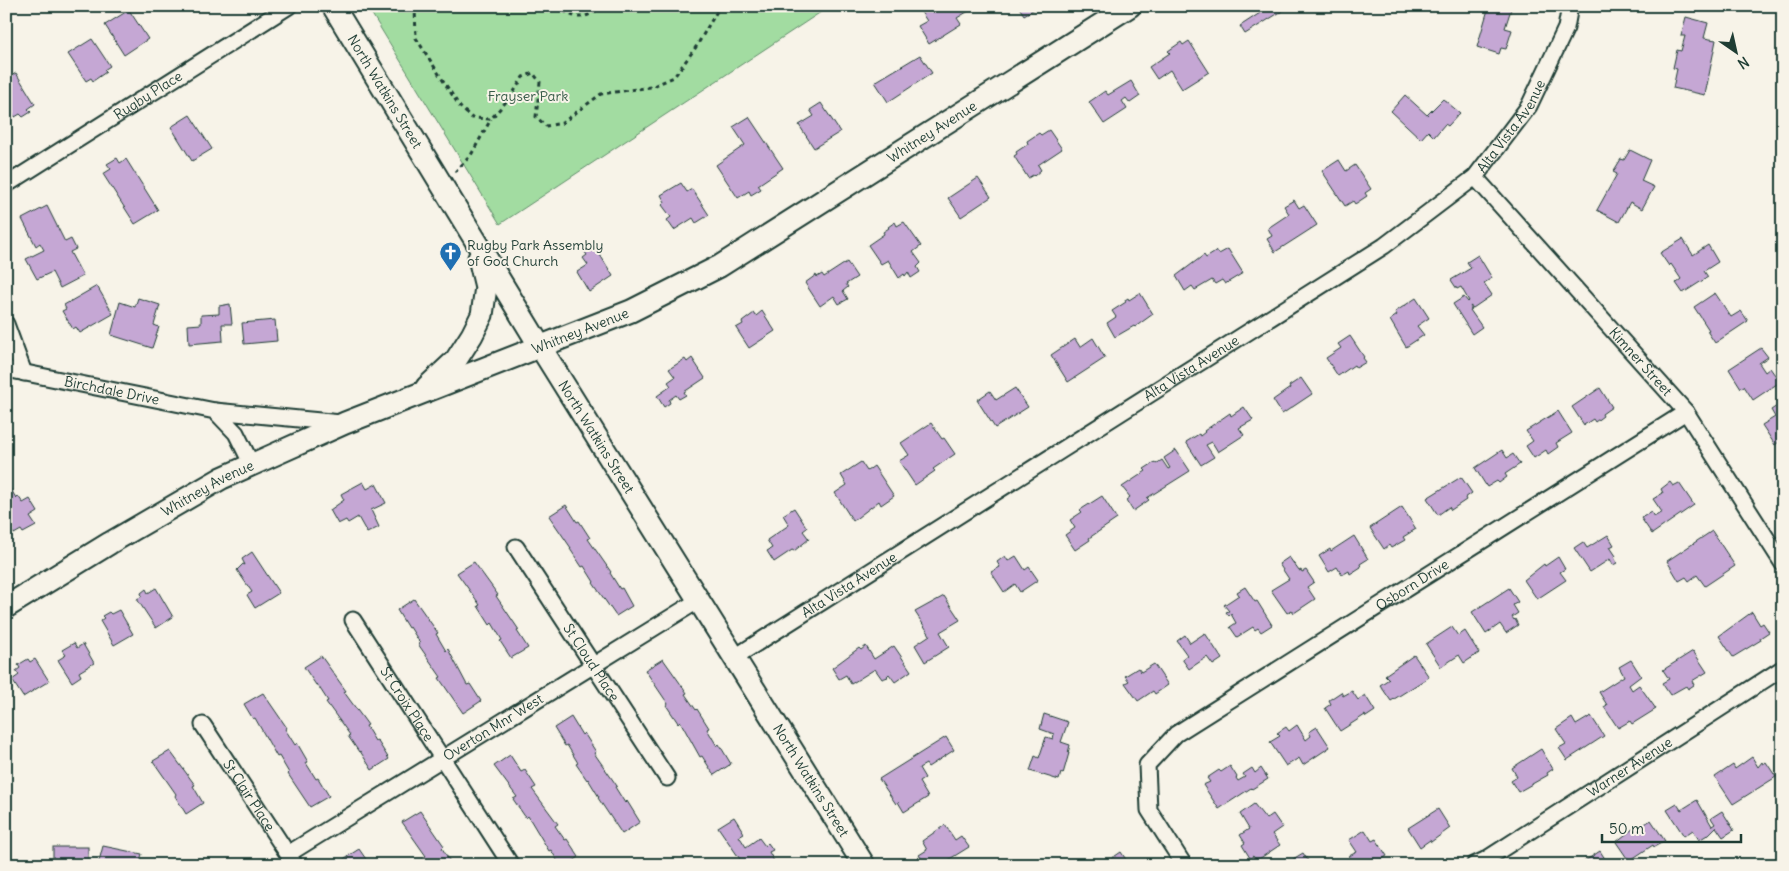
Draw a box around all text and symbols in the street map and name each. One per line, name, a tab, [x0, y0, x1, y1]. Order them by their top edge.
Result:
north arrow	[1712, 28, 1762, 78]
street label: North Watkins Street	[344, 31, 427, 152]
text: N	[1734, 53, 1752, 73]
street label: Rugby Place	[110, 67, 186, 124]
street label: Alta Vista Avenue	[1473, 77, 1549, 176]
park label: Frayser Park	[488, 87, 568, 105]
street label: Whitney Avenue	[884, 97, 980, 167]
place label: Rugby Park Assembly of God Church	[467, 236, 603, 270]
church icon: Rugby Park Assembly of God Church	[439, 241, 463, 272]
street label: Whitney Avenue	[529, 304, 631, 358]
street label: Kimner Street	[1605, 323, 1676, 400]
street label: Alta Vista Avenue	[1140, 331, 1242, 405]
street label: Birchdale Drive	[63, 372, 161, 409]
street label: North Watkins Street	[554, 377, 639, 497]
street label: Whitney Avenue	[158, 456, 256, 520]
street label: Alta Vista Avenue	[798, 548, 900, 622]
street label: Osborn Drive	[1372, 555, 1452, 615]
street label: St Cloud Place	[559, 620, 624, 705]
street label: St Croix Place	[376, 663, 438, 745]
street label: Overton Mnr West	[440, 689, 547, 765]
street label: North Watkins Street	[769, 720, 853, 840]
street label: Warner Avenue	[1584, 733, 1675, 801]
street label: St Clair Place	[219, 756, 279, 834]
scale bar	[1602, 811, 1740, 843]
text: 50 m	[1609, 819, 1644, 838]

